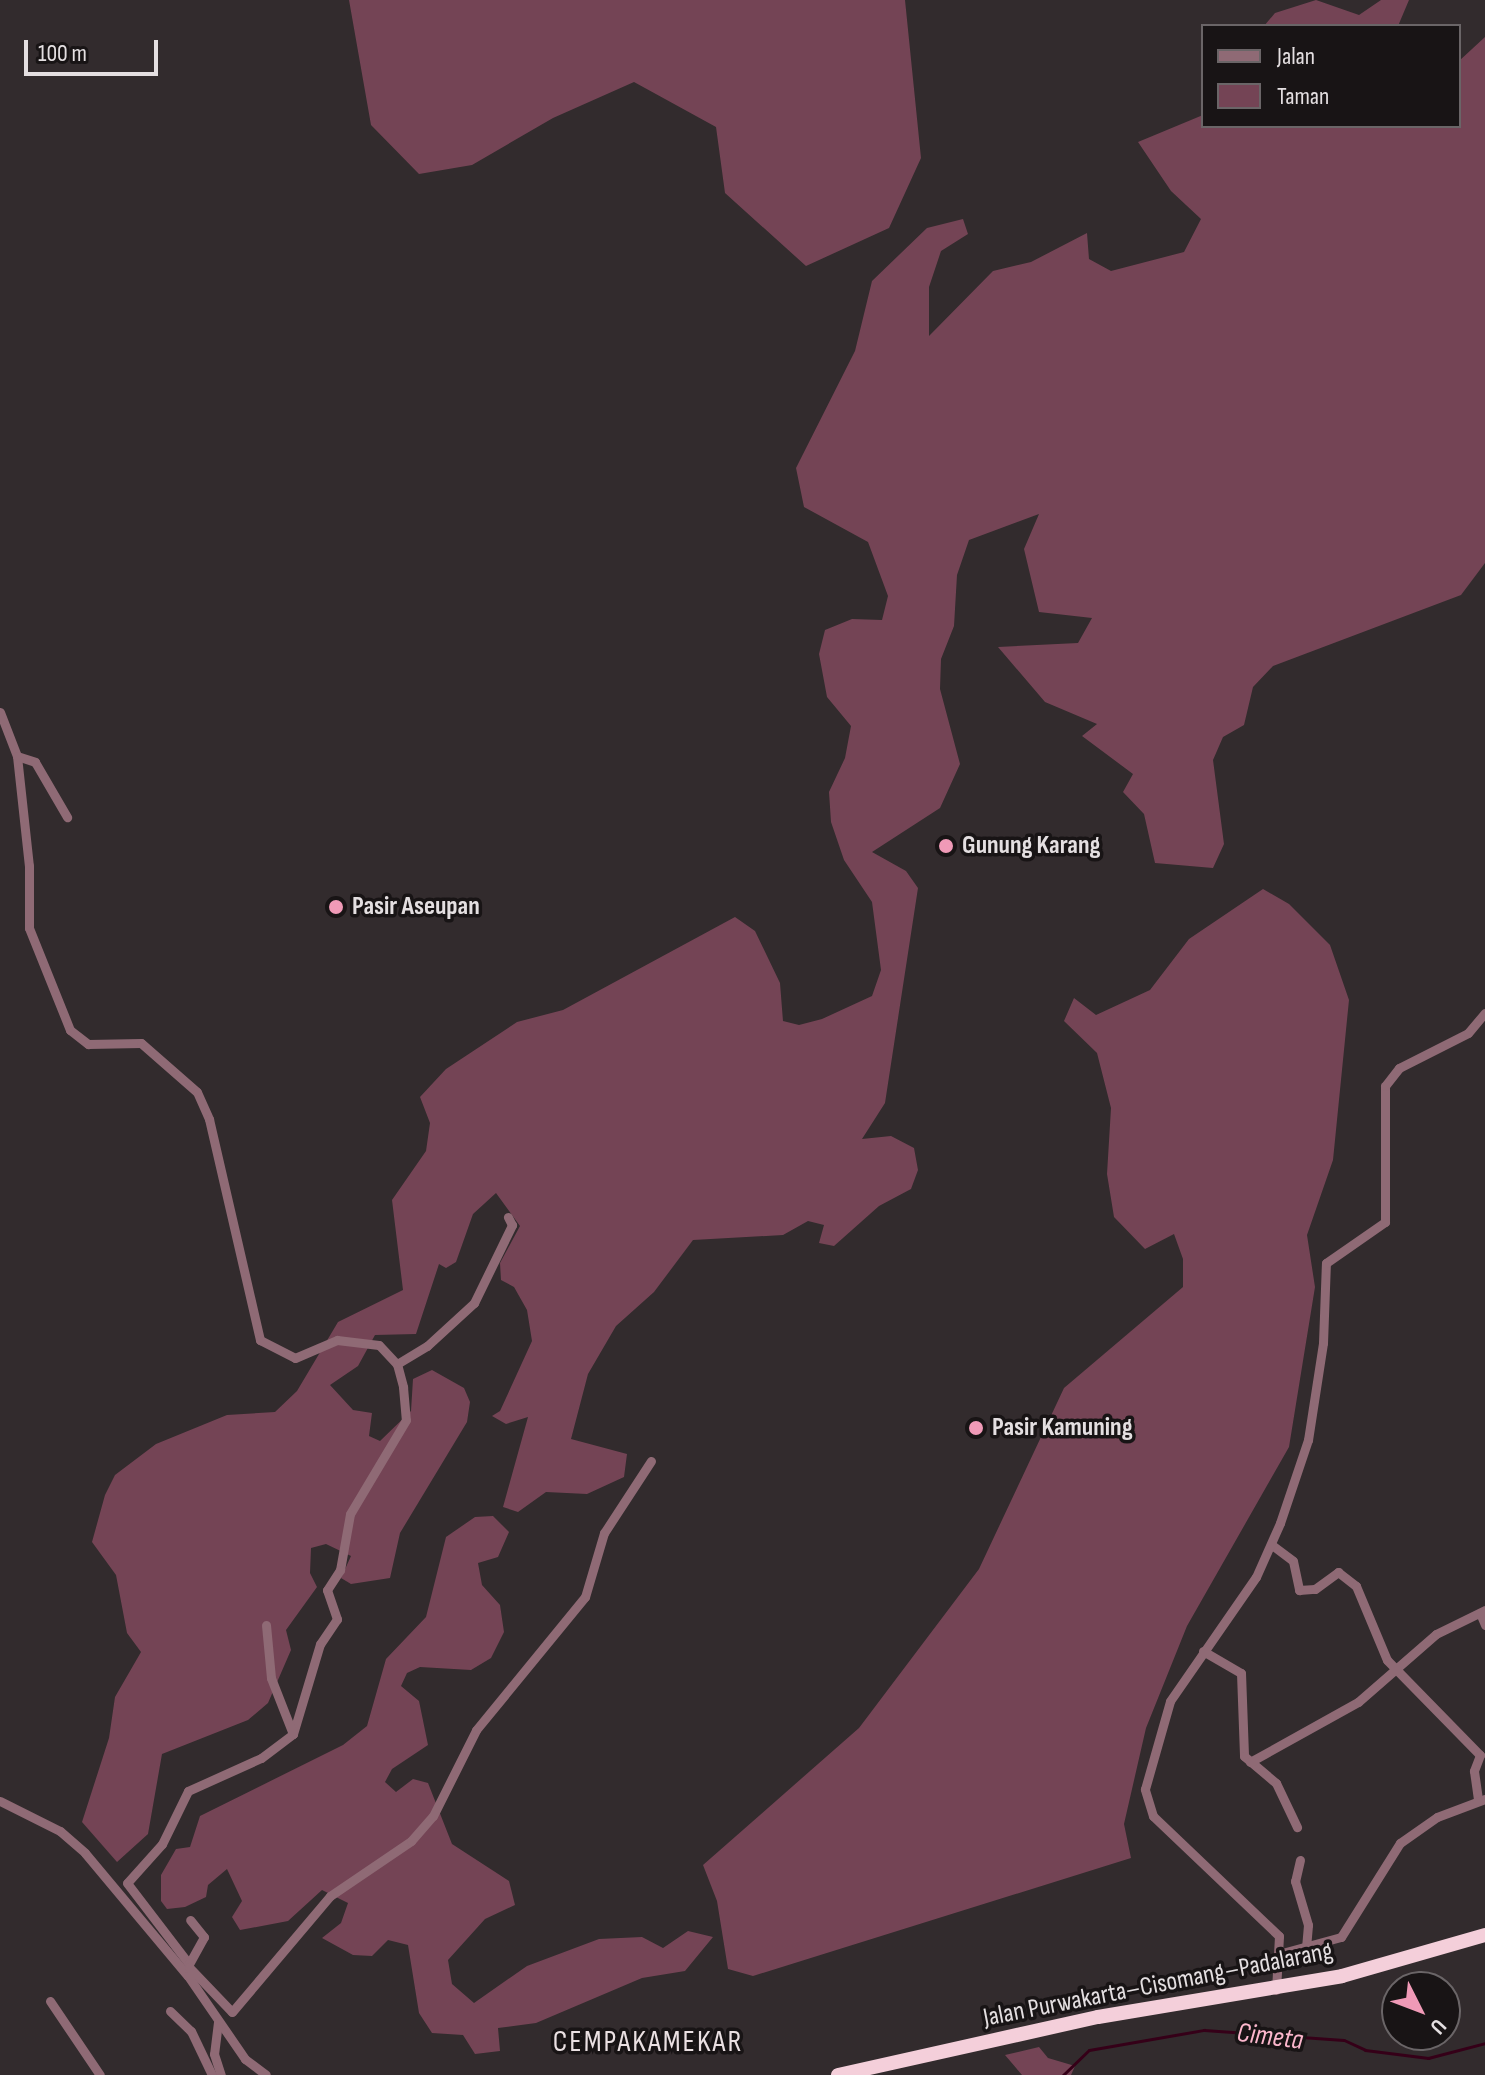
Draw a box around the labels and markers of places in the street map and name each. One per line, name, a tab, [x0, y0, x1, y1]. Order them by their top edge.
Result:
place label: Gunung Karang	[962, 830, 1101, 862]
marker: Gunung Karang	[937, 837, 955, 855]
place label: Pasir Aseupan	[352, 891, 480, 923]
marker: Pasir Aseupan	[327, 898, 345, 916]
place label: Pasir Kamuning	[992, 1412, 1133, 1444]
marker: Pasir Kamuning	[967, 1419, 985, 1437]

